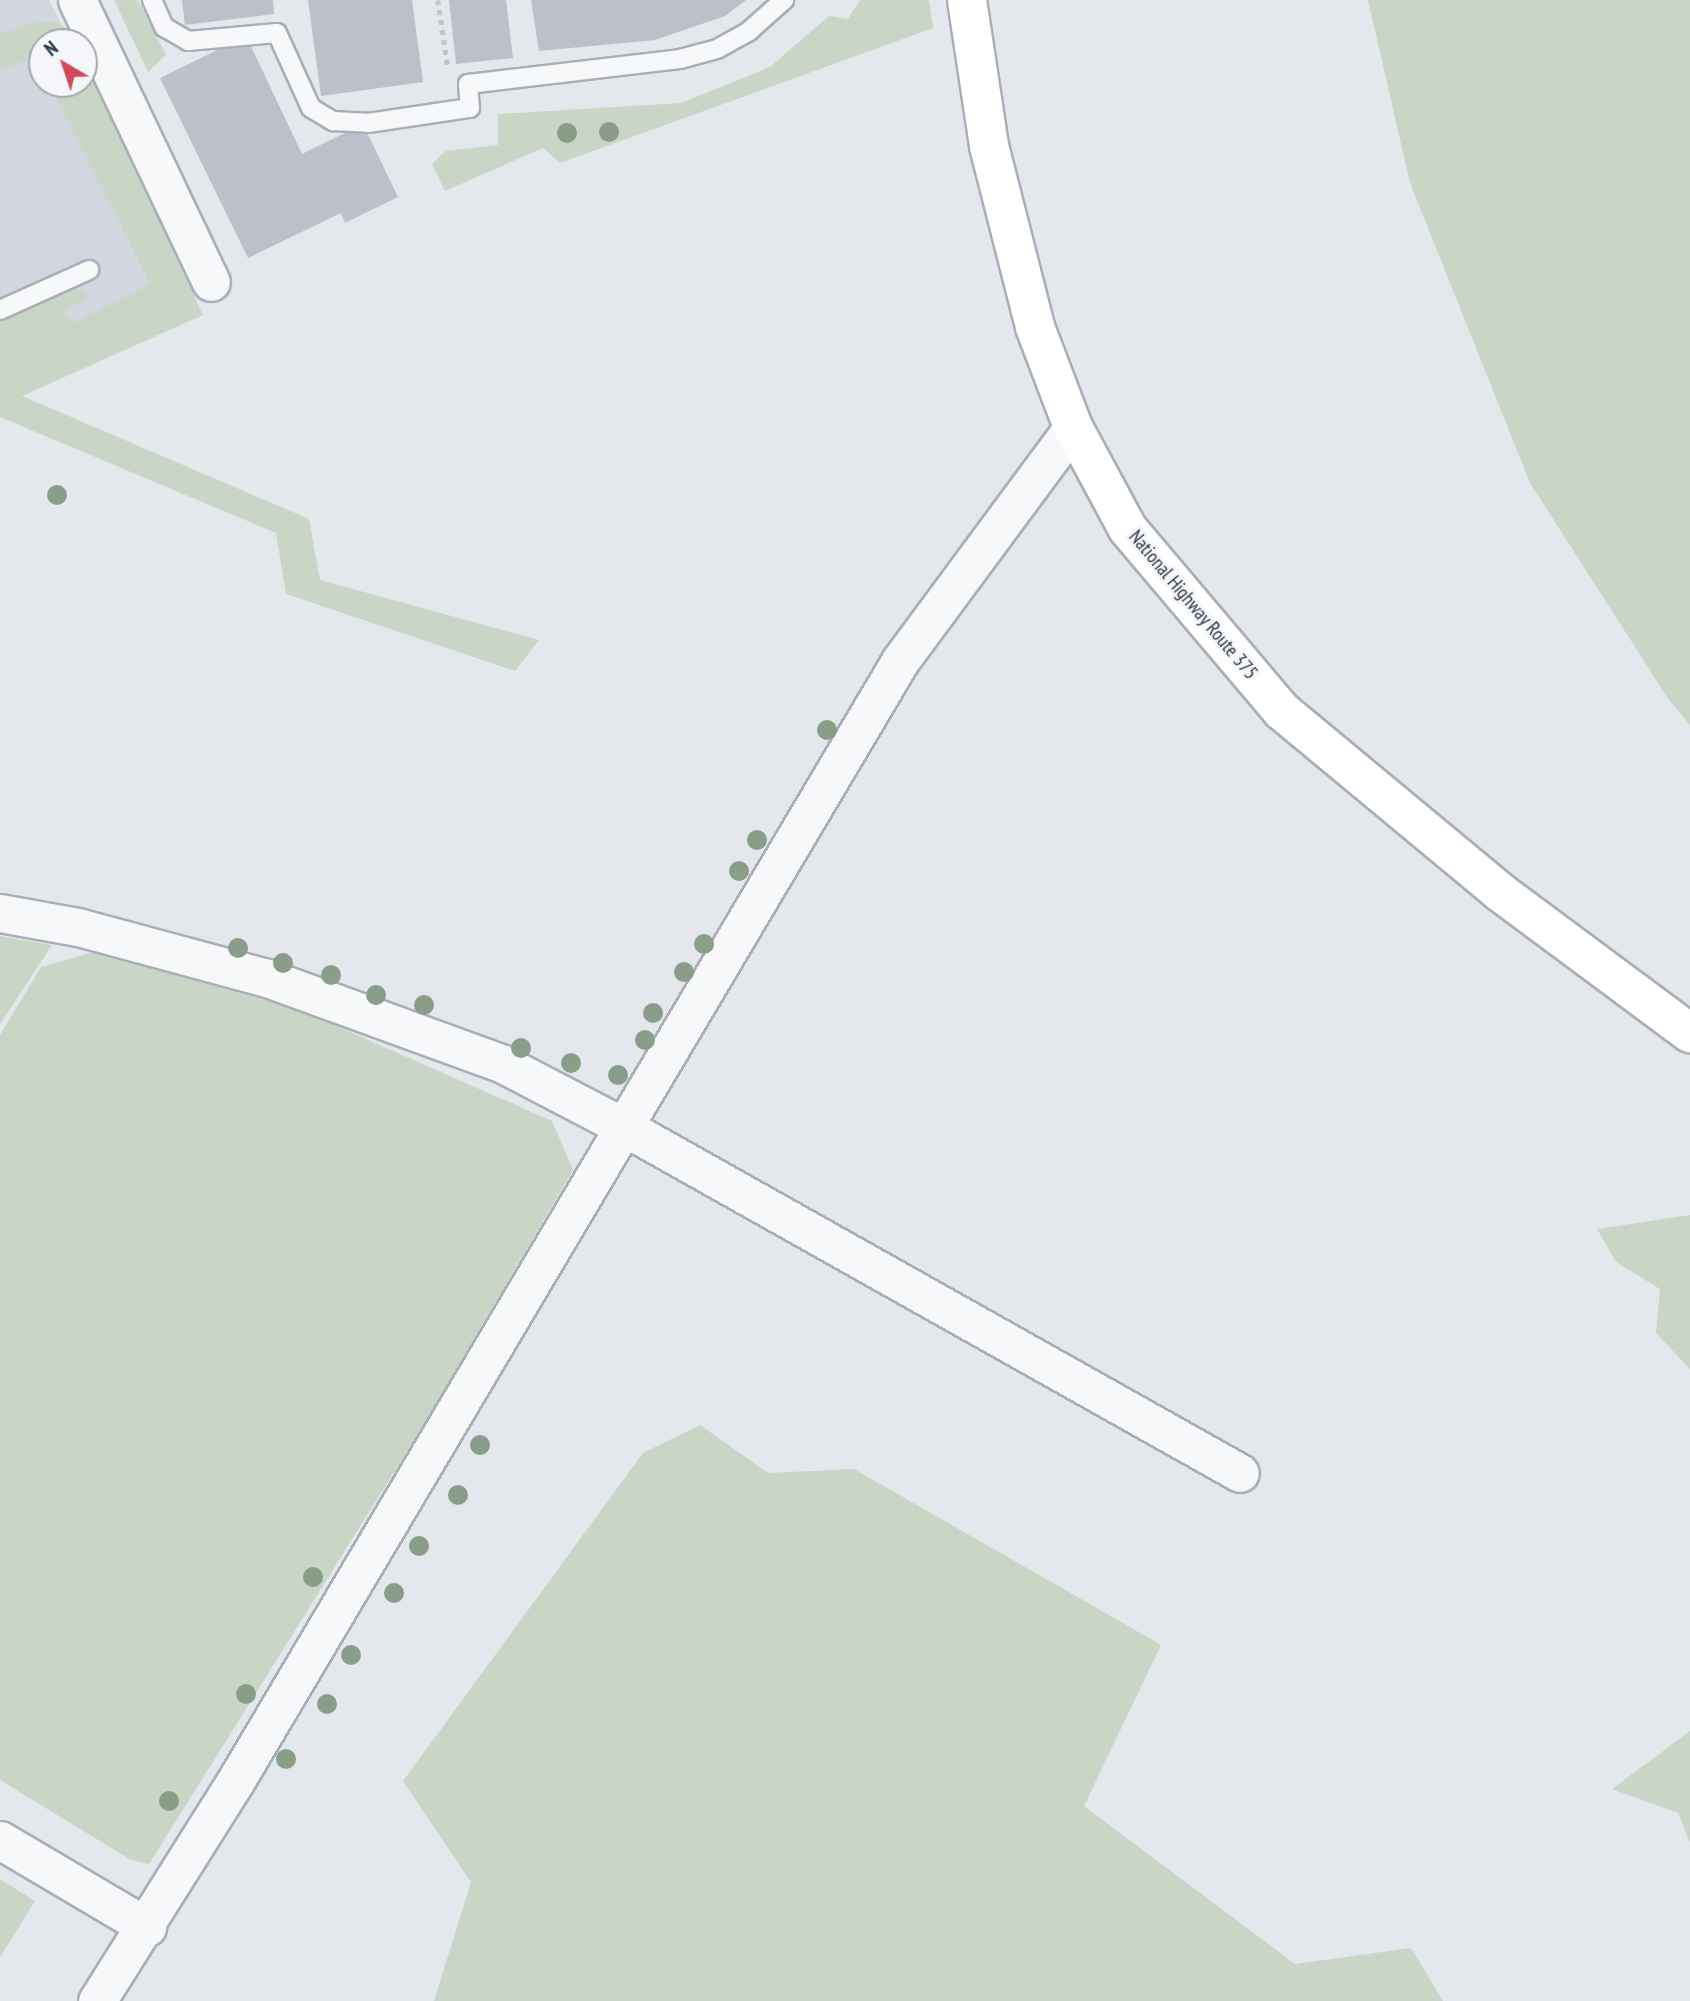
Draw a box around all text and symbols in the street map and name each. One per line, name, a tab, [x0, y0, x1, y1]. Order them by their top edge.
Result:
north arrow	[28, 28, 98, 98]
text: N	[39, 36, 63, 61]
street label: National Highway Route 375	[1124, 526, 1262, 684]

